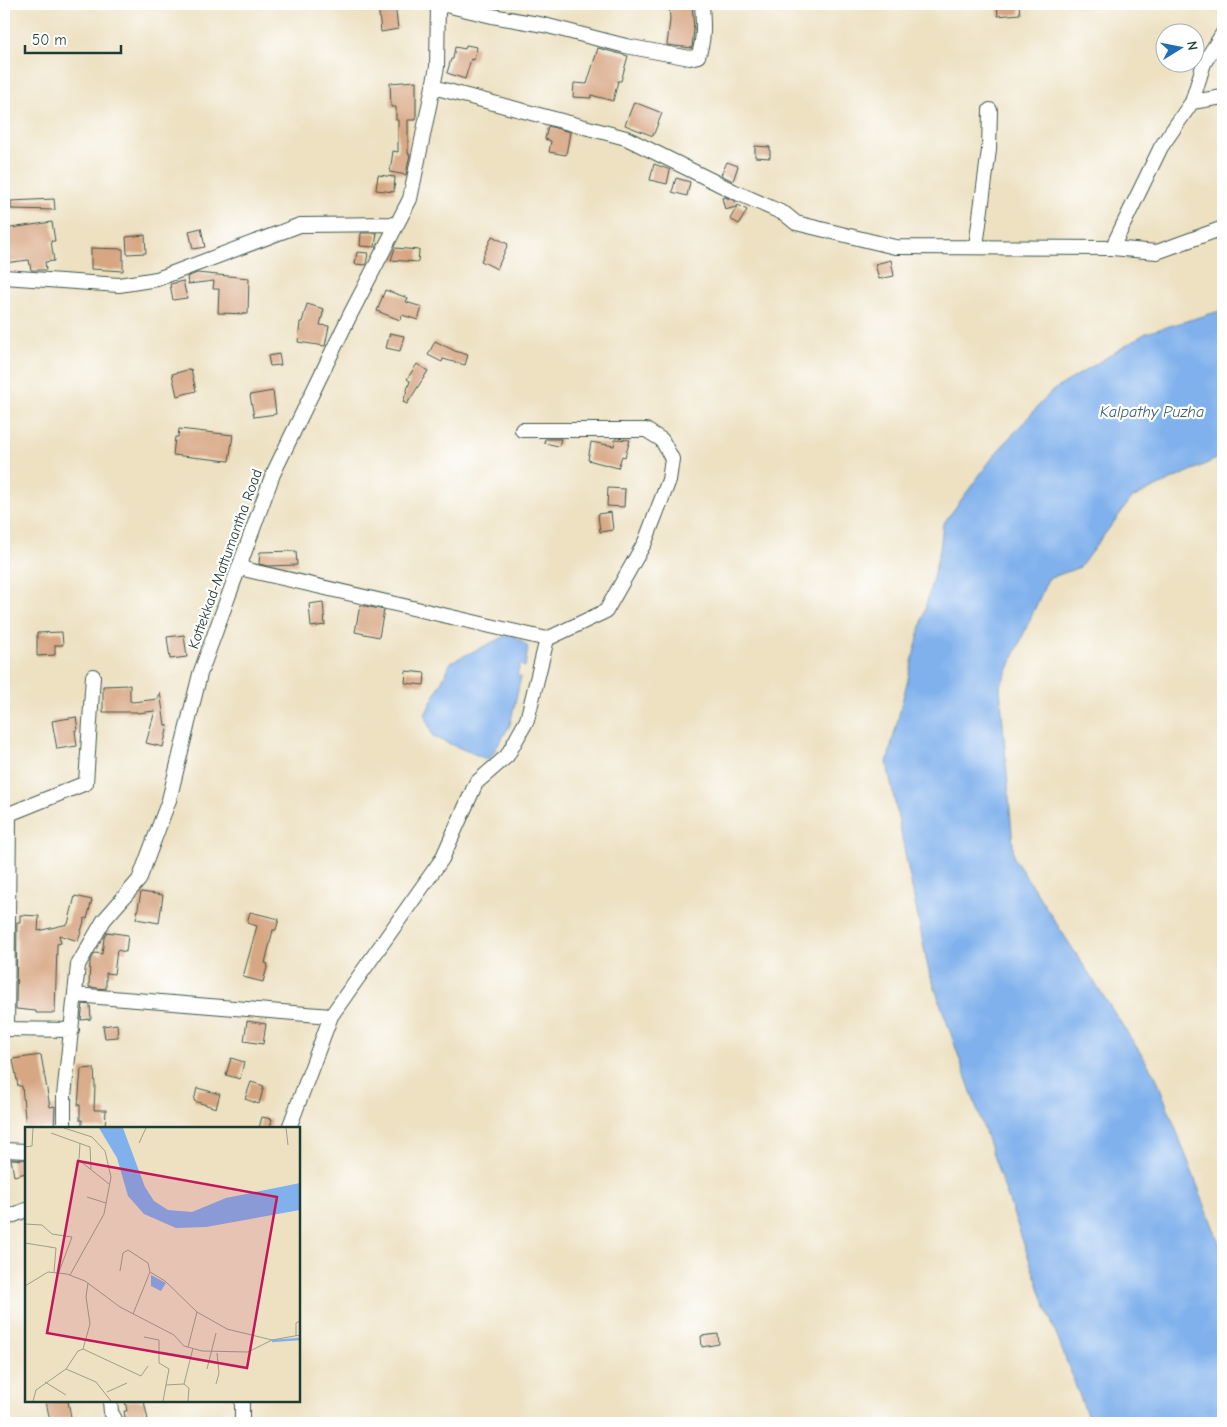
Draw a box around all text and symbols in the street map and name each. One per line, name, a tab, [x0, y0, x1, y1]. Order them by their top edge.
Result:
scale bar	[25, 22, 121, 54]
north arrow	[1154, 22, 1204, 72]
text: 50 m	[32, 31, 67, 49]
text: N	[1183, 40, 1201, 52]
water label: Kalpathy Puzha	[1100, 403, 1204, 421]
street label: Kottekkad-Mattumantha Road	[184, 467, 266, 651]
inset map	[25, 1127, 300, 1402]

